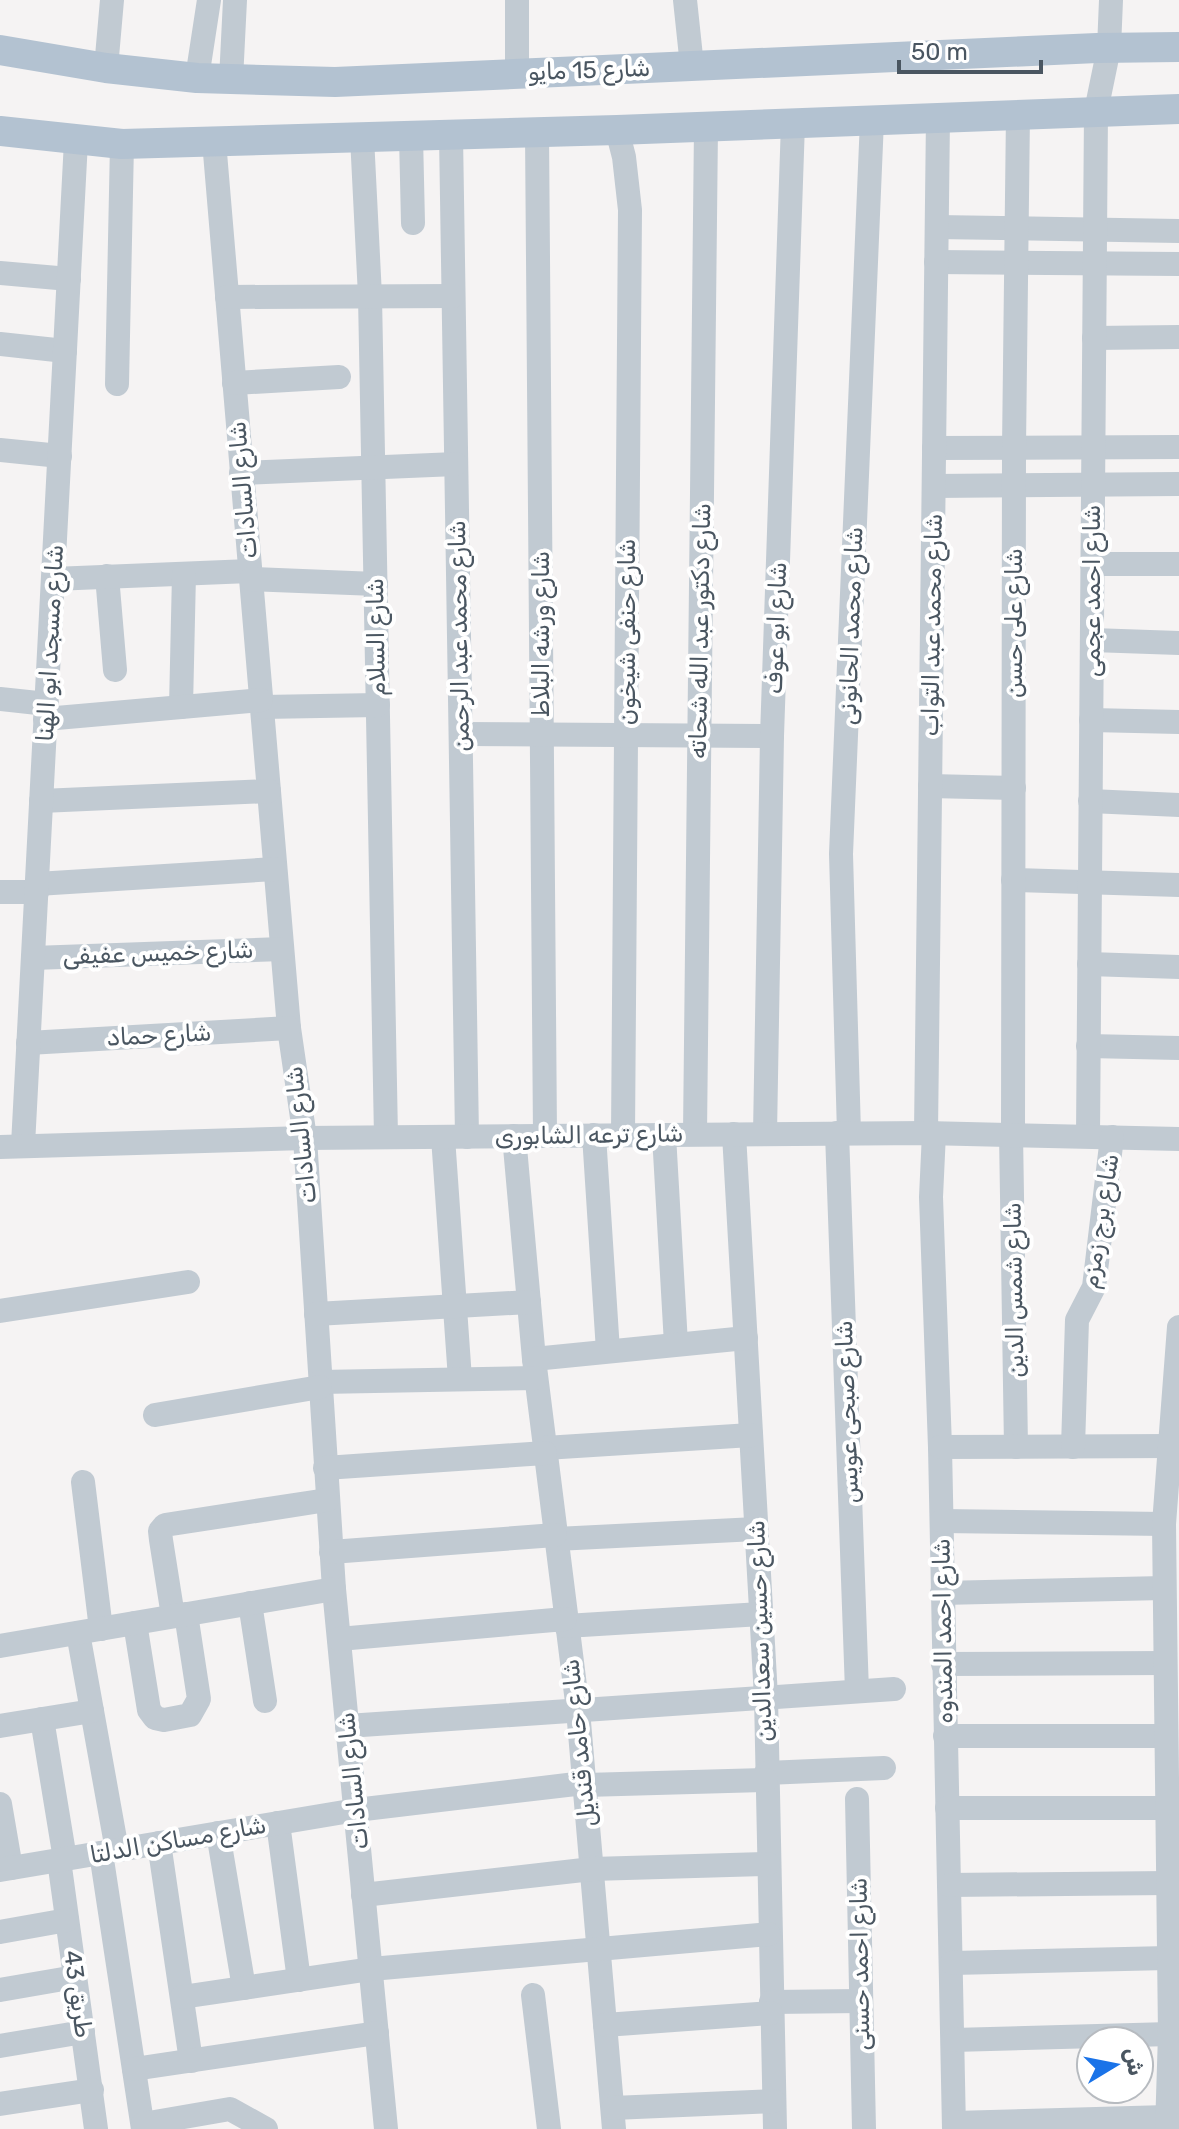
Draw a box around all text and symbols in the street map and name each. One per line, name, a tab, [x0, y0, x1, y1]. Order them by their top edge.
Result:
scale bar	[899, 24, 1041, 74]
text: 50 m	[911, 38, 968, 66]
street label: شارع 15 مايو	[527, 54, 651, 88]
street label: شارع السادات	[223, 420, 265, 560]
street label: شارع دكتور عبد الله شحاته	[684, 503, 718, 759]
street label: شارع احمد عجمى	[1078, 505, 1108, 677]
street label: شارع محمد عبد التواب	[916, 513, 950, 737]
street label: شارع محمد عبد الرحمن	[443, 520, 477, 752]
street label: شارع محمد الحانونى	[834, 526, 870, 726]
street label: شارع حنفى شيخون	[613, 539, 643, 725]
street label: شارع مسجد ابو الهنا	[31, 544, 71, 742]
street label: شارع على حسن	[1000, 548, 1030, 698]
street label: شارع ورشه البلاط	[527, 551, 557, 717]
street label: شارع ابو عوف	[760, 561, 794, 695]
street label: شارع السلام	[361, 578, 393, 696]
street label: شارع خميس عفيفى	[62, 936, 254, 972]
street label: شارع حماد	[106, 1018, 212, 1054]
street label: شارع السادات	[280, 1065, 324, 1205]
street label: شارع ترعه الشابورى	[494, 1119, 684, 1153]
street label: شارع برج زمزم	[1076, 1152, 1126, 1291]
street label: شارع شمس الدين	[998, 1202, 1032, 1378]
street label: شارع صبحى عويس	[830, 1320, 866, 1504]
street label: شارع حسين سعدالدين	[742, 1520, 780, 1742]
street label: شارع احمد المندوه	[927, 1538, 961, 1724]
street label: شارع حامد قنديل	[556, 1657, 604, 1828]
street label: شارع السادات	[332, 1711, 376, 1851]
street label: شارع مساكن الدلتا	[88, 1811, 269, 1871]
street label: شارع احمد حسنى	[844, 1877, 878, 2051]
street label: طريق 43	[58, 1948, 98, 2040]
north arrow	[1075, 2025, 1155, 2105]
text: ش	[1118, 2046, 1150, 2078]

